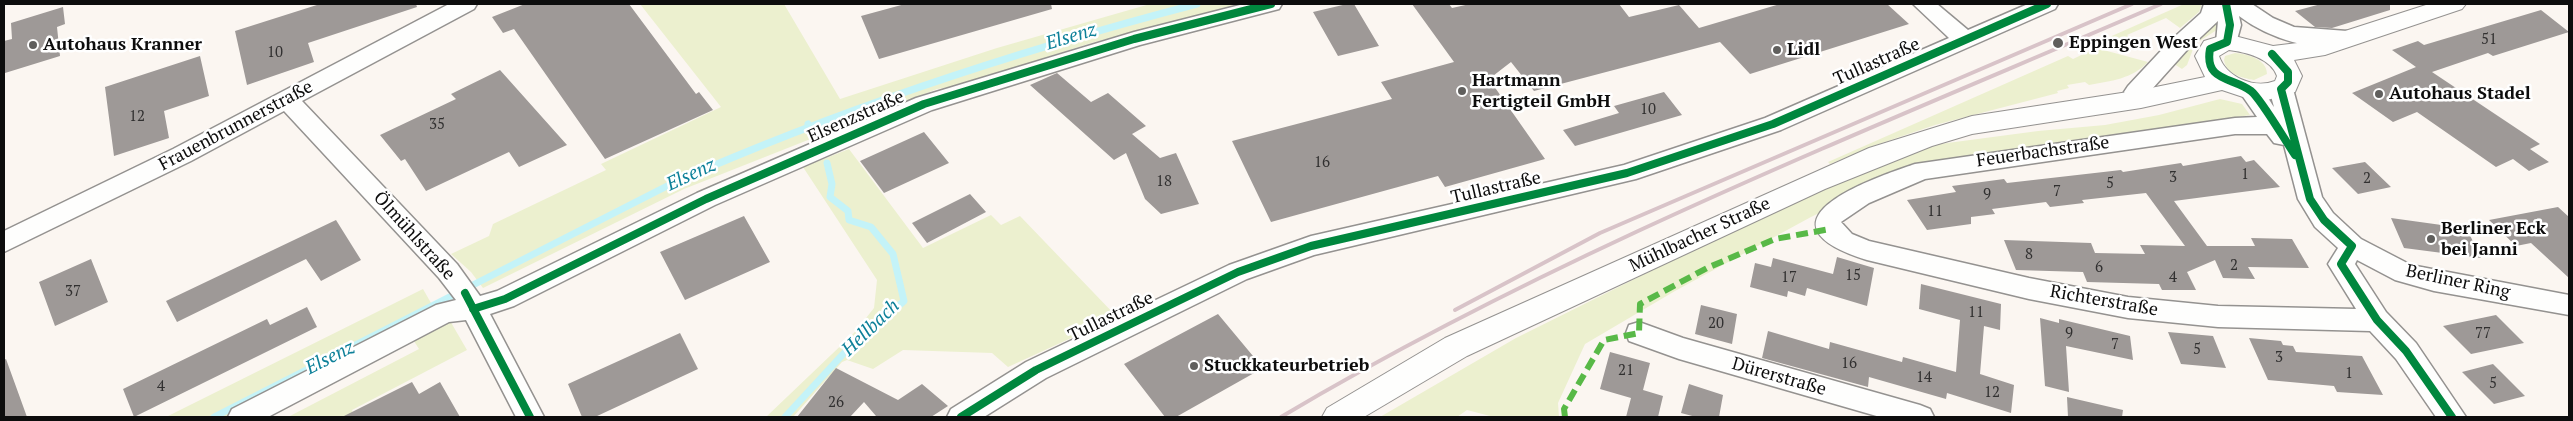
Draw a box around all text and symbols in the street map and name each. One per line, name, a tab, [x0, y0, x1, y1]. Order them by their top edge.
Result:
water label: Elsenz	[1043, 19, 1099, 55]
house number: 51	[2481, 31, 2497, 49]
place label: Eppingen West	[2069, 32, 2198, 54]
street label: Tullastraße	[1831, 33, 1923, 91]
place label: Autohaus Kranner	[43, 34, 202, 56]
marker: Eppingen West	[2051, 36, 2065, 50]
marker: Autohaus Kranner	[27, 39, 39, 51]
place label: Lidl	[1787, 39, 1820, 61]
house number: 10	[267, 44, 283, 62]
marker: Lidl	[1771, 44, 1783, 56]
place label: Hartmann Fertigteil GmbH	[1472, 70, 1611, 112]
street label: Frauenbrunnerstraße	[155, 76, 317, 176]
place label: Autohaus Stadel	[2389, 83, 2531, 105]
marker: Hartmann Fertigteil GmbH	[1456, 85, 1468, 97]
street label: Elsenzstraße	[804, 86, 908, 148]
marker: Autohaus Stadel	[2373, 88, 2385, 100]
house number: 10	[1640, 101, 1656, 119]
house number: 12	[129, 108, 145, 126]
house number: 35	[429, 116, 445, 134]
street label: Feuerbachstraße	[1975, 132, 2111, 172]
water label: Elsenz	[663, 154, 719, 196]
house number: 16	[1314, 154, 1330, 172]
house number: 1	[2241, 166, 2249, 184]
street label: Tullastraße	[1449, 167, 1543, 209]
house number: 3	[2169, 169, 2177, 187]
house number: 2	[2363, 170, 2371, 188]
house number: 18	[1156, 173, 1172, 191]
house number: 5	[2106, 175, 2114, 193]
house number: 7	[2053, 183, 2061, 201]
house number: 9	[1983, 186, 1991, 204]
street label: Ölmühlstraße	[369, 187, 459, 285]
street label: Mühlbacher Straße	[1626, 193, 1774, 277]
house number: 11	[1927, 203, 1943, 221]
place label: Berliner Eck bei Janni	[2441, 218, 2546, 260]
marker: Berliner Eck bei Janni	[2425, 233, 2437, 245]
house number: 8	[2025, 246, 2033, 264]
house number: 2	[2230, 257, 2238, 275]
house number: 6	[2095, 259, 2103, 277]
street label: Berliner Ring	[2404, 260, 2512, 304]
house number: 15	[1845, 267, 1861, 285]
house number: 17	[1781, 269, 1797, 287]
house number: 4	[2169, 269, 2177, 287]
street label: Richterstraße	[2048, 281, 2160, 321]
house number: 37	[65, 283, 81, 301]
street label: Tullastraße	[1065, 287, 1157, 347]
water label: Hellbach	[837, 295, 905, 361]
house number: 11	[1968, 304, 1984, 322]
house number: 20	[1708, 315, 1724, 333]
house number: 9	[2065, 325, 2073, 343]
house number: 77	[2475, 325, 2491, 343]
water label: Elsenz	[302, 336, 358, 380]
house number: 7	[2111, 336, 2119, 354]
house number: 5	[2193, 341, 2201, 359]
house number: 3	[2275, 349, 2283, 367]
street label: Dürerstraße	[1729, 353, 1829, 401]
place label: Stuckkateurbetrieb	[1204, 355, 1369, 377]
house number: 16	[1841, 355, 1857, 373]
marker: Stuckkateurbetrieb	[1188, 360, 1200, 372]
house number: 21	[1618, 362, 1634, 380]
house number: 1	[2345, 365, 2353, 383]
house number: 14	[1916, 369, 1932, 387]
house number: 5	[2489, 375, 2497, 393]
house number: 4	[157, 378, 165, 396]
house number: 12	[1984, 384, 2000, 402]
house number: 26	[828, 394, 844, 412]

